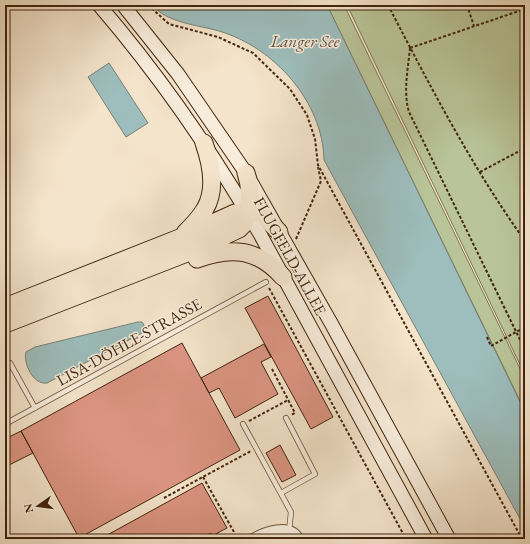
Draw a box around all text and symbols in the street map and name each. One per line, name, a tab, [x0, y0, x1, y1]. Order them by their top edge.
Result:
water label: Langer See	[269, 30, 340, 52]
street label: FLUGFELD-ALLEE	[249, 193, 331, 319]
street label: LISA-DÖHLE-STRASSE	[53, 293, 205, 391]
north arrow	[18, 486, 58, 526]
text: N	[20, 502, 36, 514]

